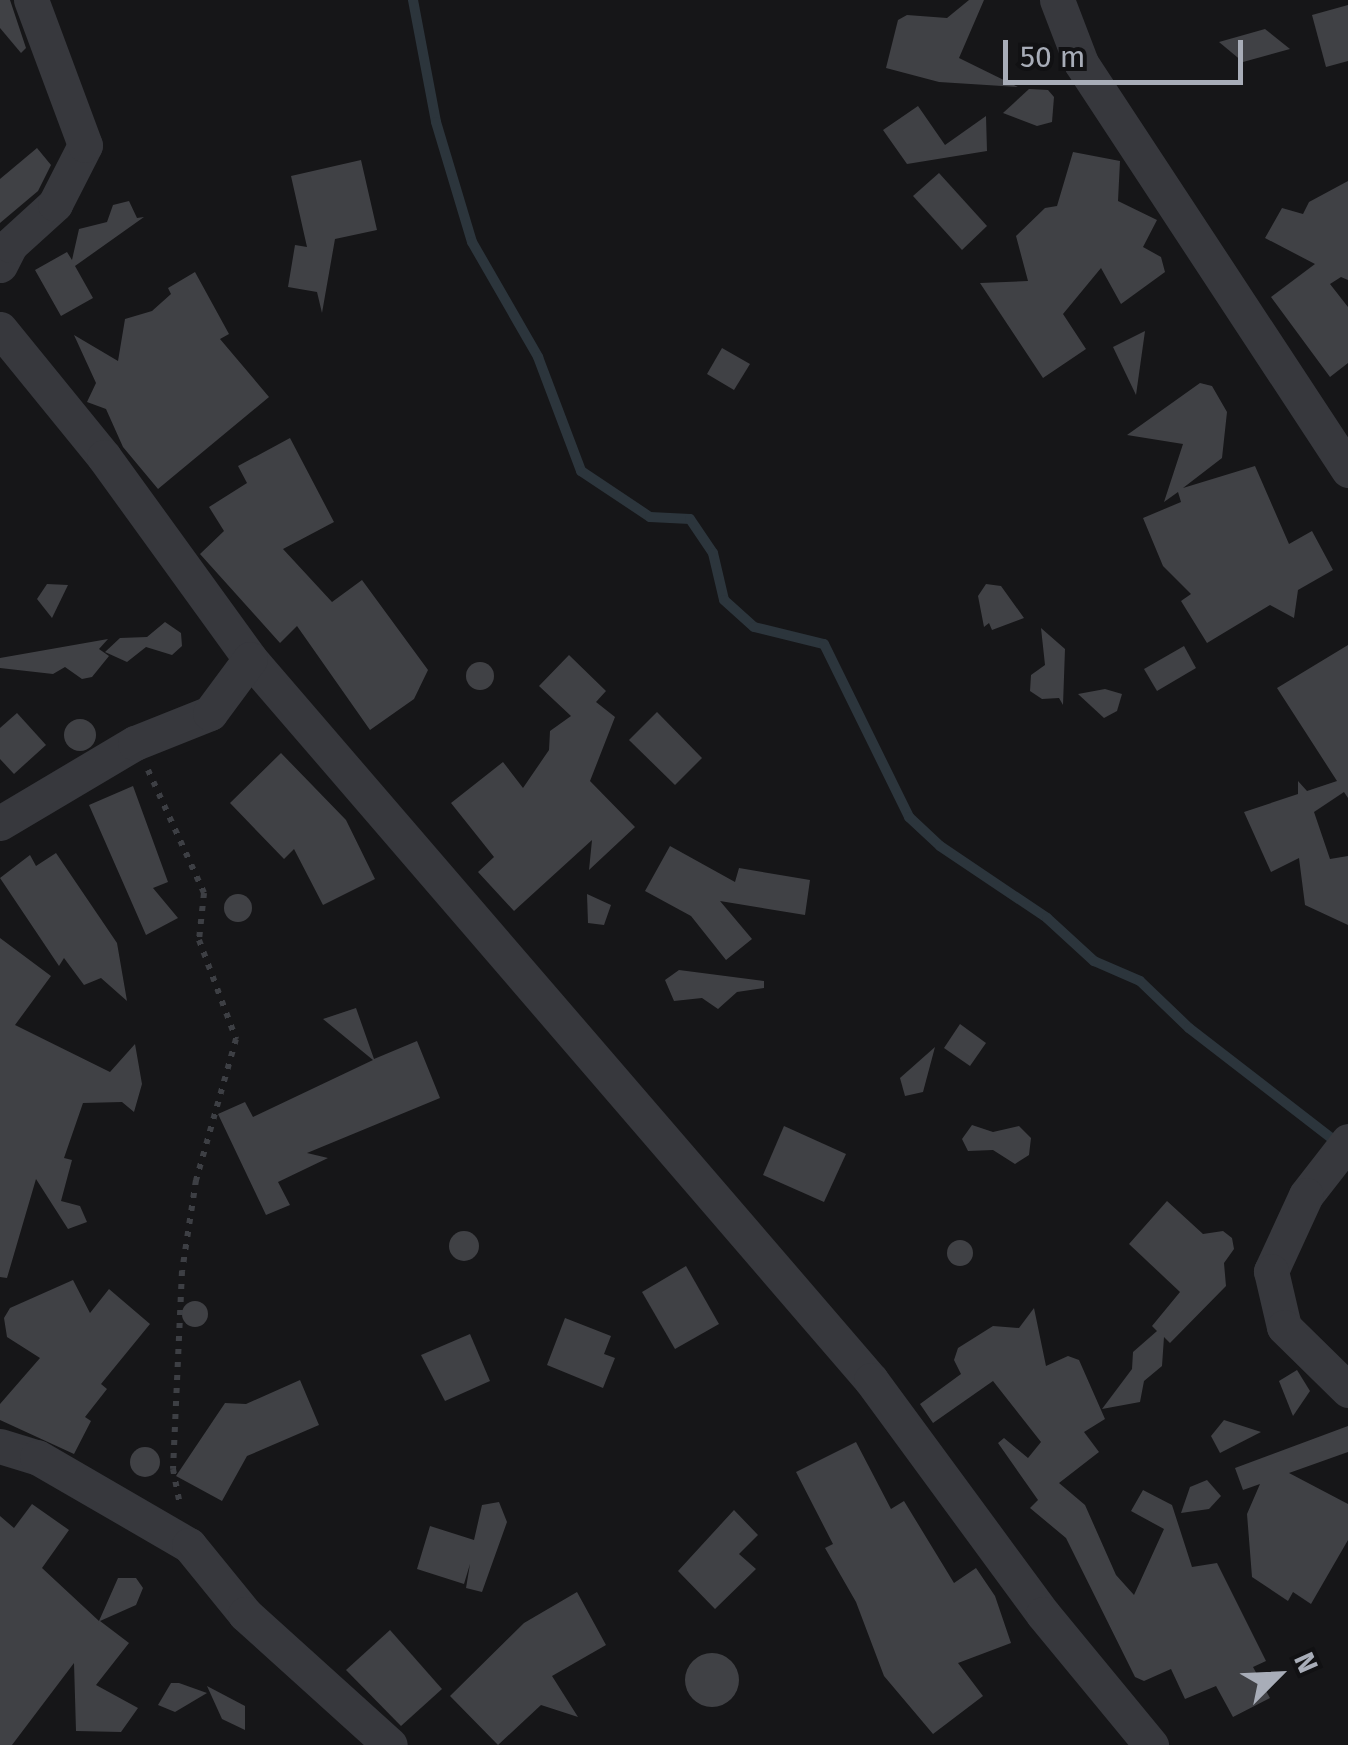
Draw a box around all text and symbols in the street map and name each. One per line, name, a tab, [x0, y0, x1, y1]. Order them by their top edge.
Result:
scale bar	[1008, 20, 1248, 82]
text: 50 m	[1020, 39, 1085, 75]
north arrow	[1228, 1625, 1328, 1725]
text: N	[1287, 1647, 1325, 1678]

